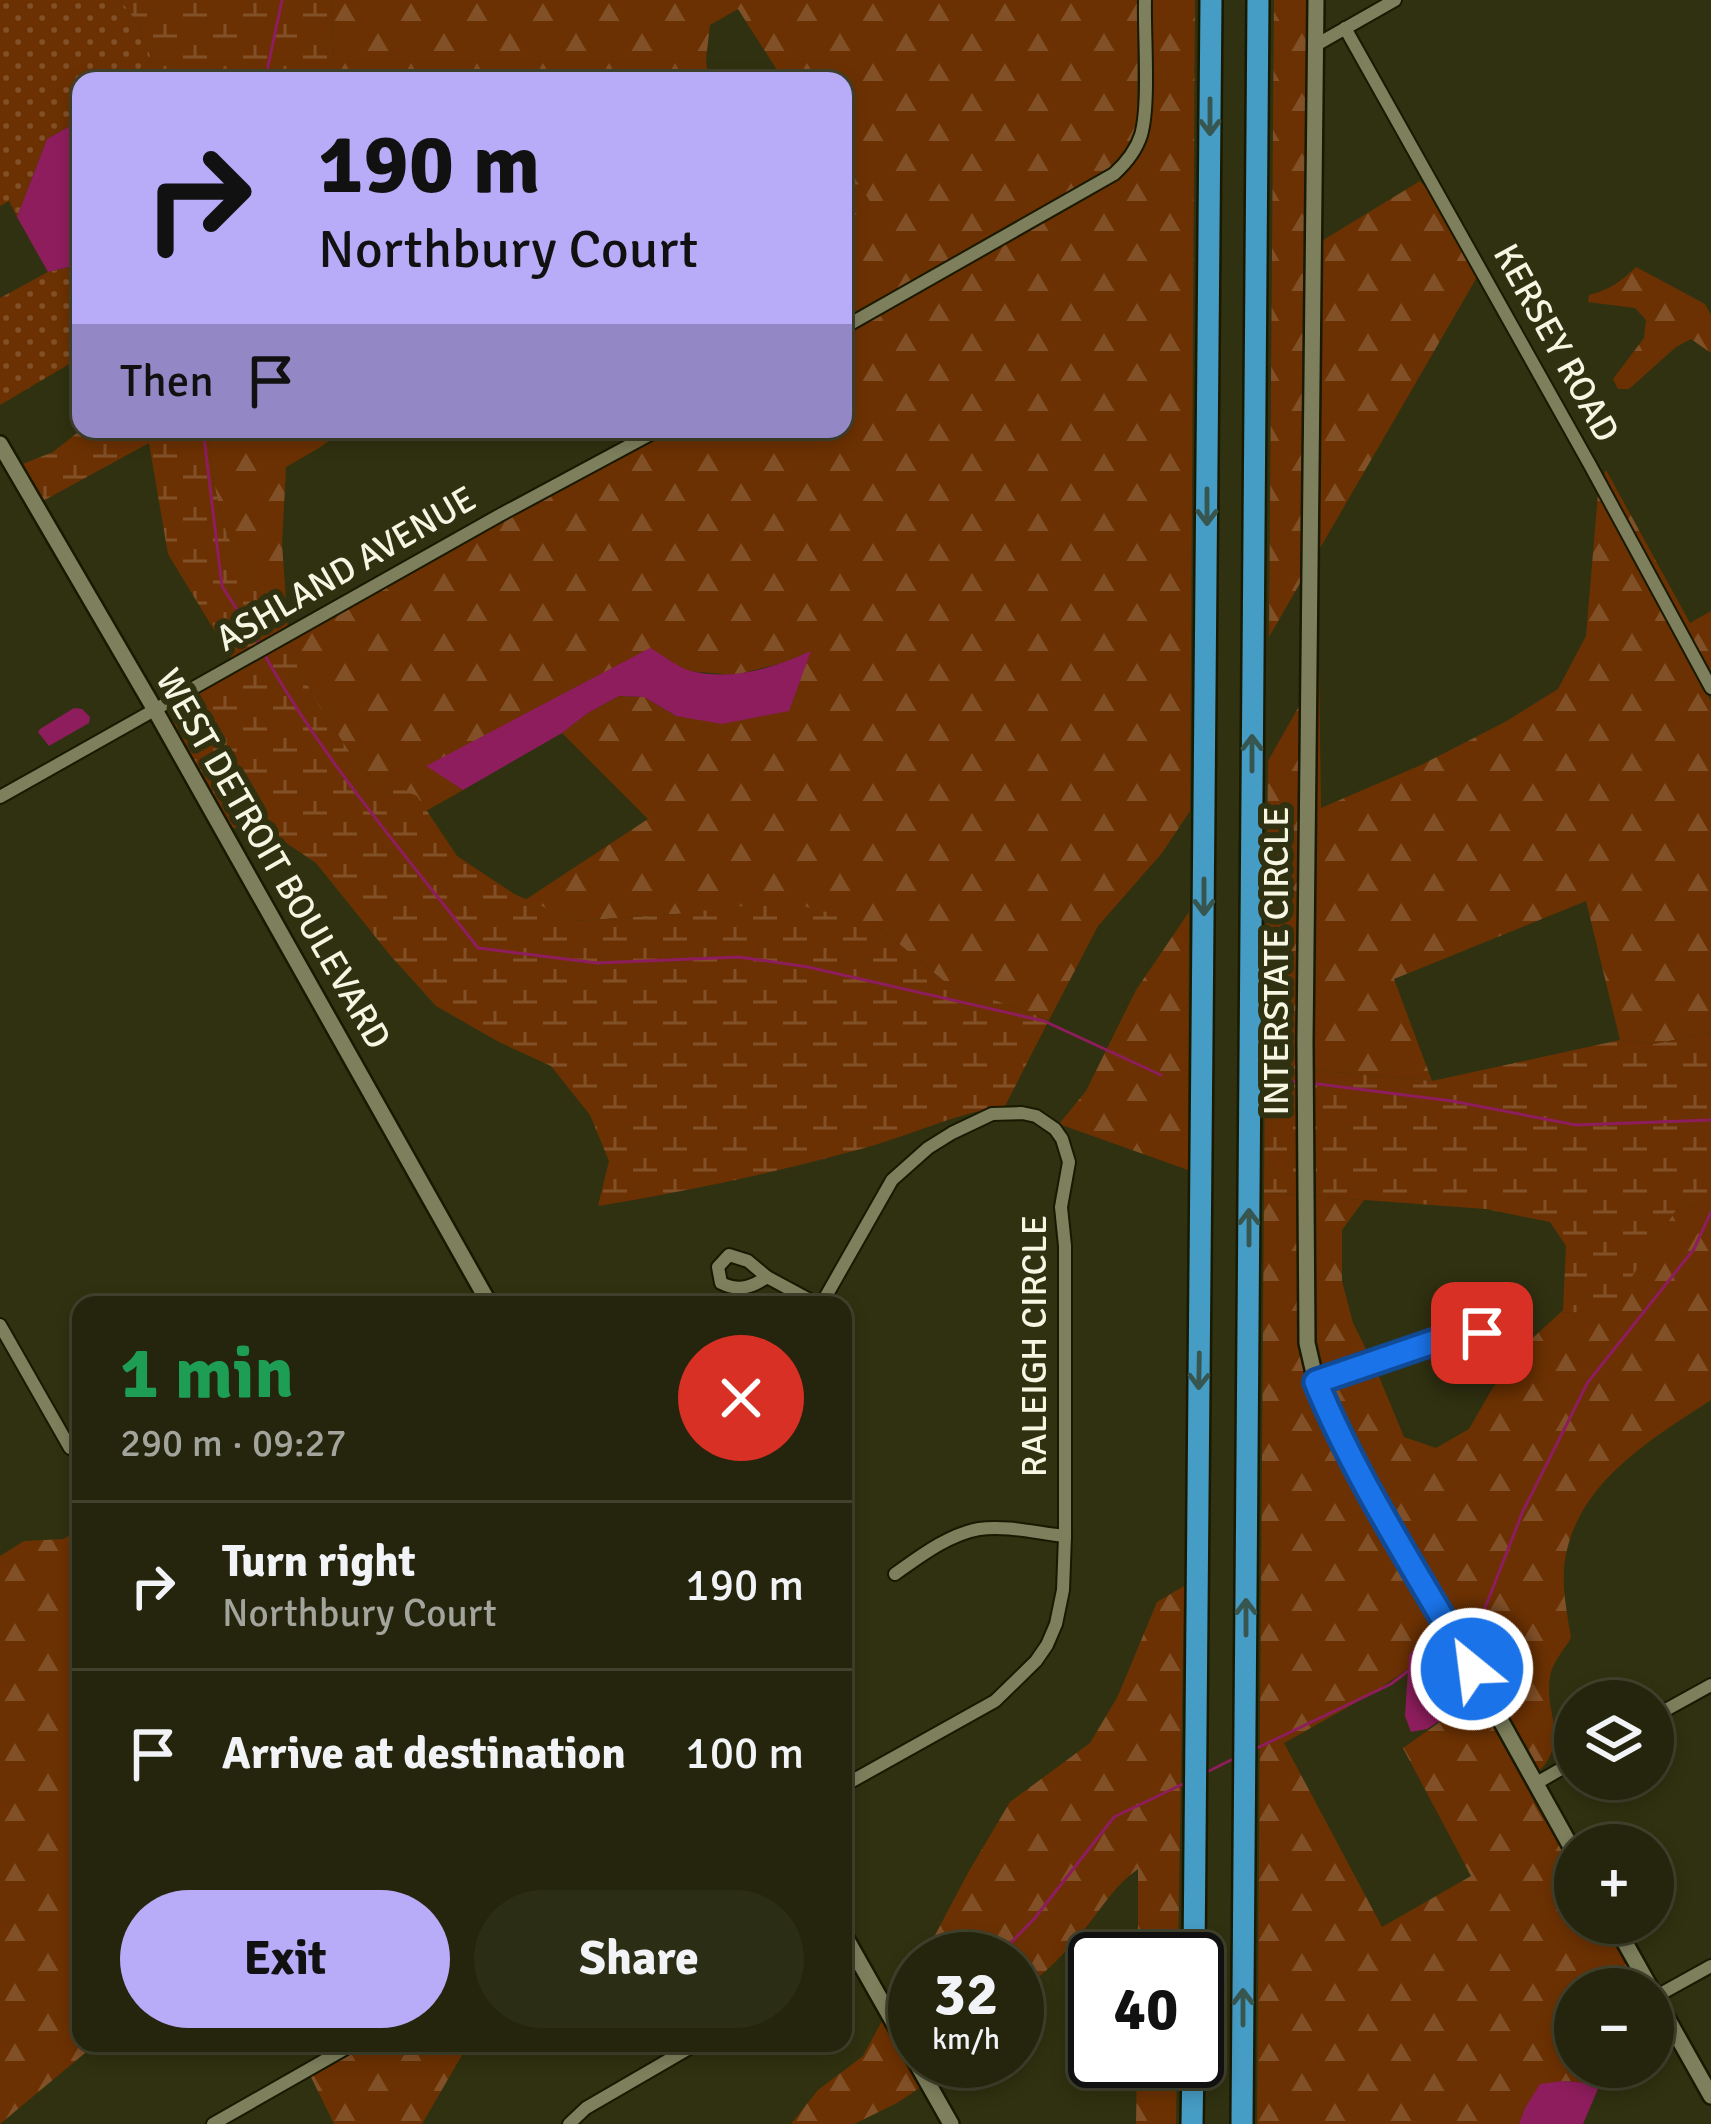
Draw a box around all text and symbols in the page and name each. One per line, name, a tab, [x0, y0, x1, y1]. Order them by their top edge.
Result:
one-way arrow	[1199, 97, 1221, 136]
text: 190 m	[318, 113, 540, 217]
icon: right	[120, 120, 276, 276]
text: Northbury Court	[318, 216, 698, 283]
street label: KERSEY ROAD	[1483, 236, 1629, 450]
icon: arrive	[238, 348, 304, 414]
text: Then	[120, 354, 214, 409]
street label: ASHLAND AVENUE	[208, 476, 484, 662]
one-way arrow	[1196, 487, 1218, 526]
street label: WEST DETROIT BOULEVARD	[146, 661, 400, 1057]
one-way arrow	[1241, 734, 1263, 773]
street label: INTERSTATE CIRCLE	[1254, 806, 1299, 1116]
one-way arrow	[1193, 877, 1215, 916]
one-way arrow	[1237, 1208, 1260, 1247]
street label: RALEIGH CIRCLE	[1012, 1215, 1057, 1477]
pin	[1431, 1282, 1533, 1384]
icon: arrive	[1449, 1300, 1515, 1366]
text: 1 min	[120, 1329, 294, 1418]
button: close	[678, 1335, 804, 1461]
one-way arrow	[1188, 1351, 1211, 1390]
text: 290 m · 09:27	[120, 1419, 347, 1467]
text: Turn right	[222, 1534, 416, 1589]
icon: right	[120, 1553, 186, 1619]
text: 190 m	[685, 1558, 804, 1613]
text: Northbury Court	[222, 1589, 497, 1637]
one-way arrow	[1235, 1598, 1257, 1637]
position arrow	[1409, 1606, 1535, 1732]
map controls	[1554, 1680, 1674, 2088]
button: layers	[1554, 1680, 1674, 1800]
icon: arrive	[120, 1721, 186, 1787]
text: Arrive at destination	[222, 1726, 626, 1781]
text: 100 m	[685, 1726, 804, 1781]
button: +	[1554, 1824, 1674, 1944]
button: Exit	[120, 1890, 450, 2028]
button: Share	[474, 1890, 804, 2028]
speed limit sign: 40	[1068, 1932, 1224, 2088]
text: 32	[934, 1958, 998, 2032]
button: −	[1554, 1968, 1674, 2088]
one-way arrow	[1232, 1988, 1254, 2027]
text: km/h	[932, 2021, 1000, 2058]

